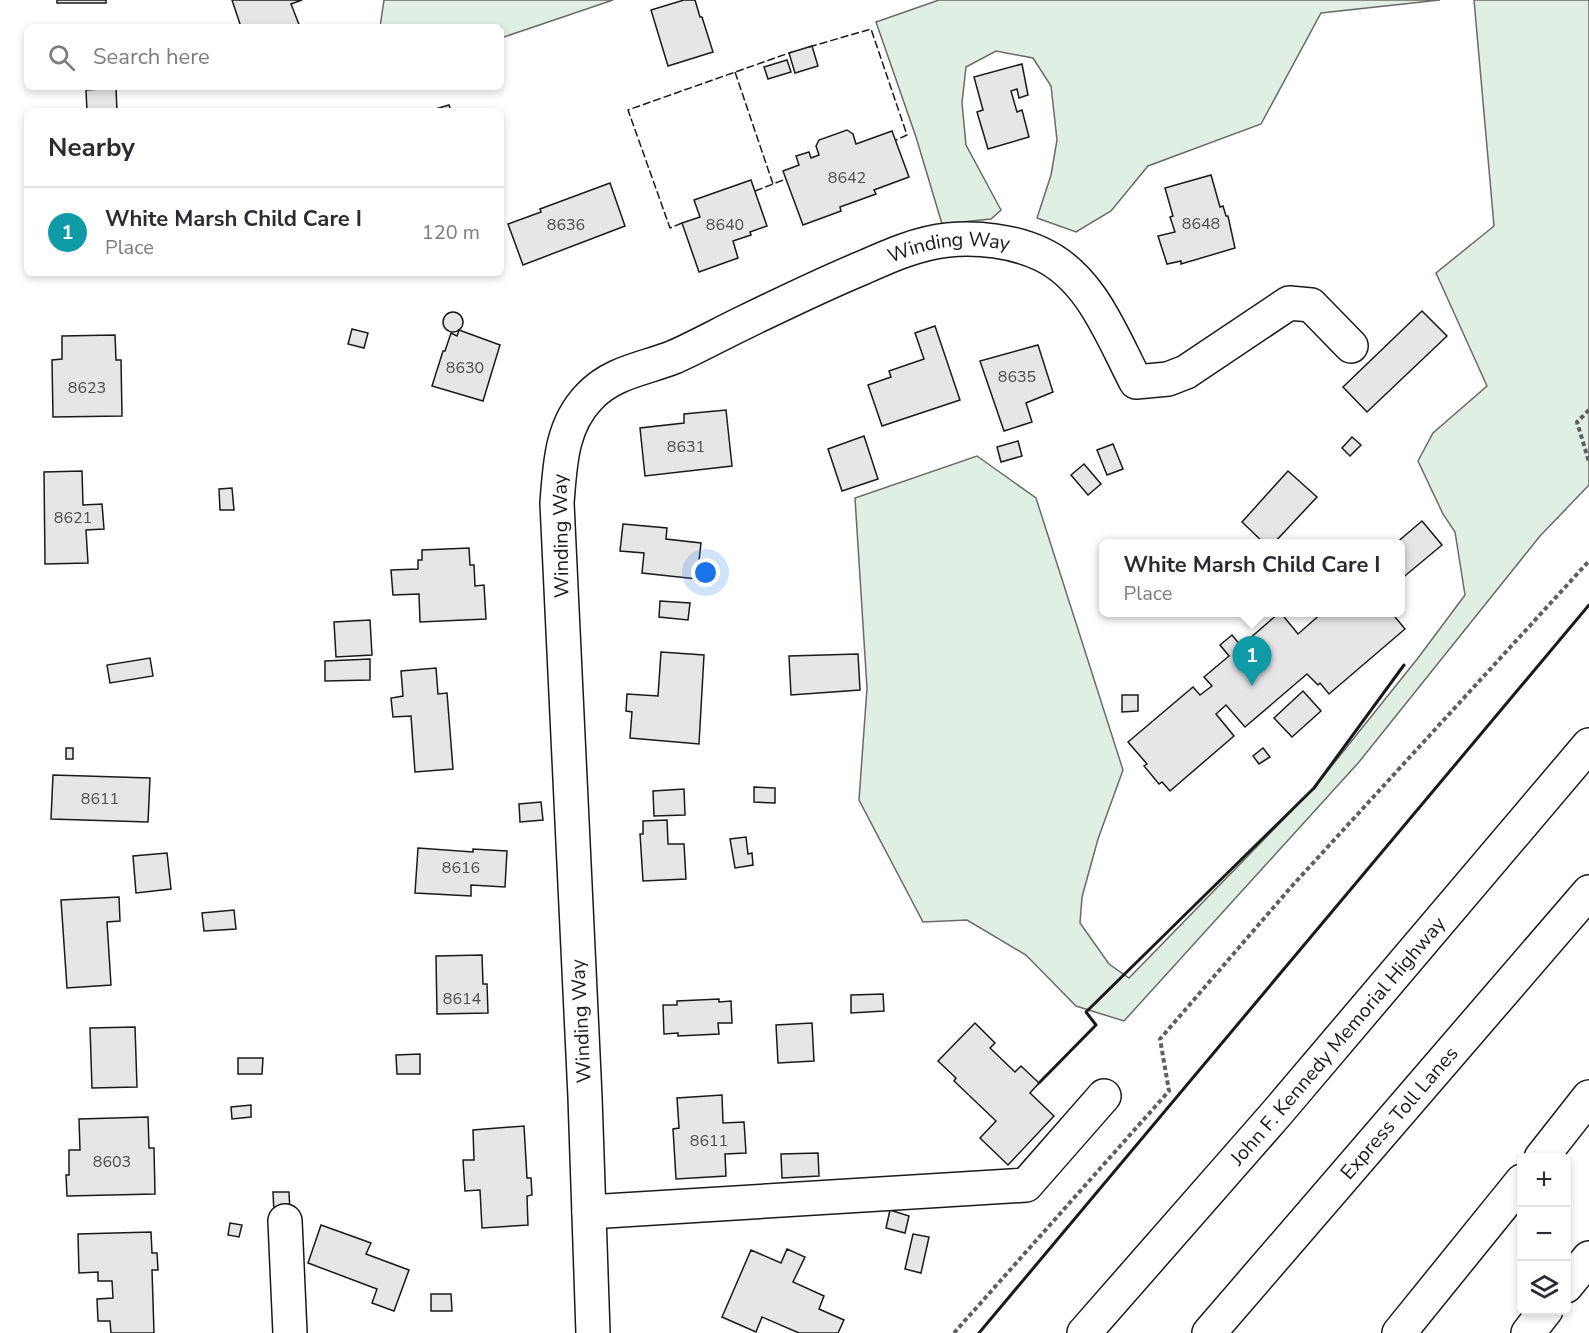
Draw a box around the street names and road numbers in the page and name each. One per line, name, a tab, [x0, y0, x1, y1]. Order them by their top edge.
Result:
street label: Winding Way	[884, 225, 1013, 269]
street label: Winding Way	[546, 473, 576, 598]
street label: John F. Kennedy Memorial Highway	[1223, 910, 1452, 1172]
street label: Winding Way	[564, 958, 598, 1084]
street label: Express Toll Lanes	[1334, 1040, 1464, 1185]

